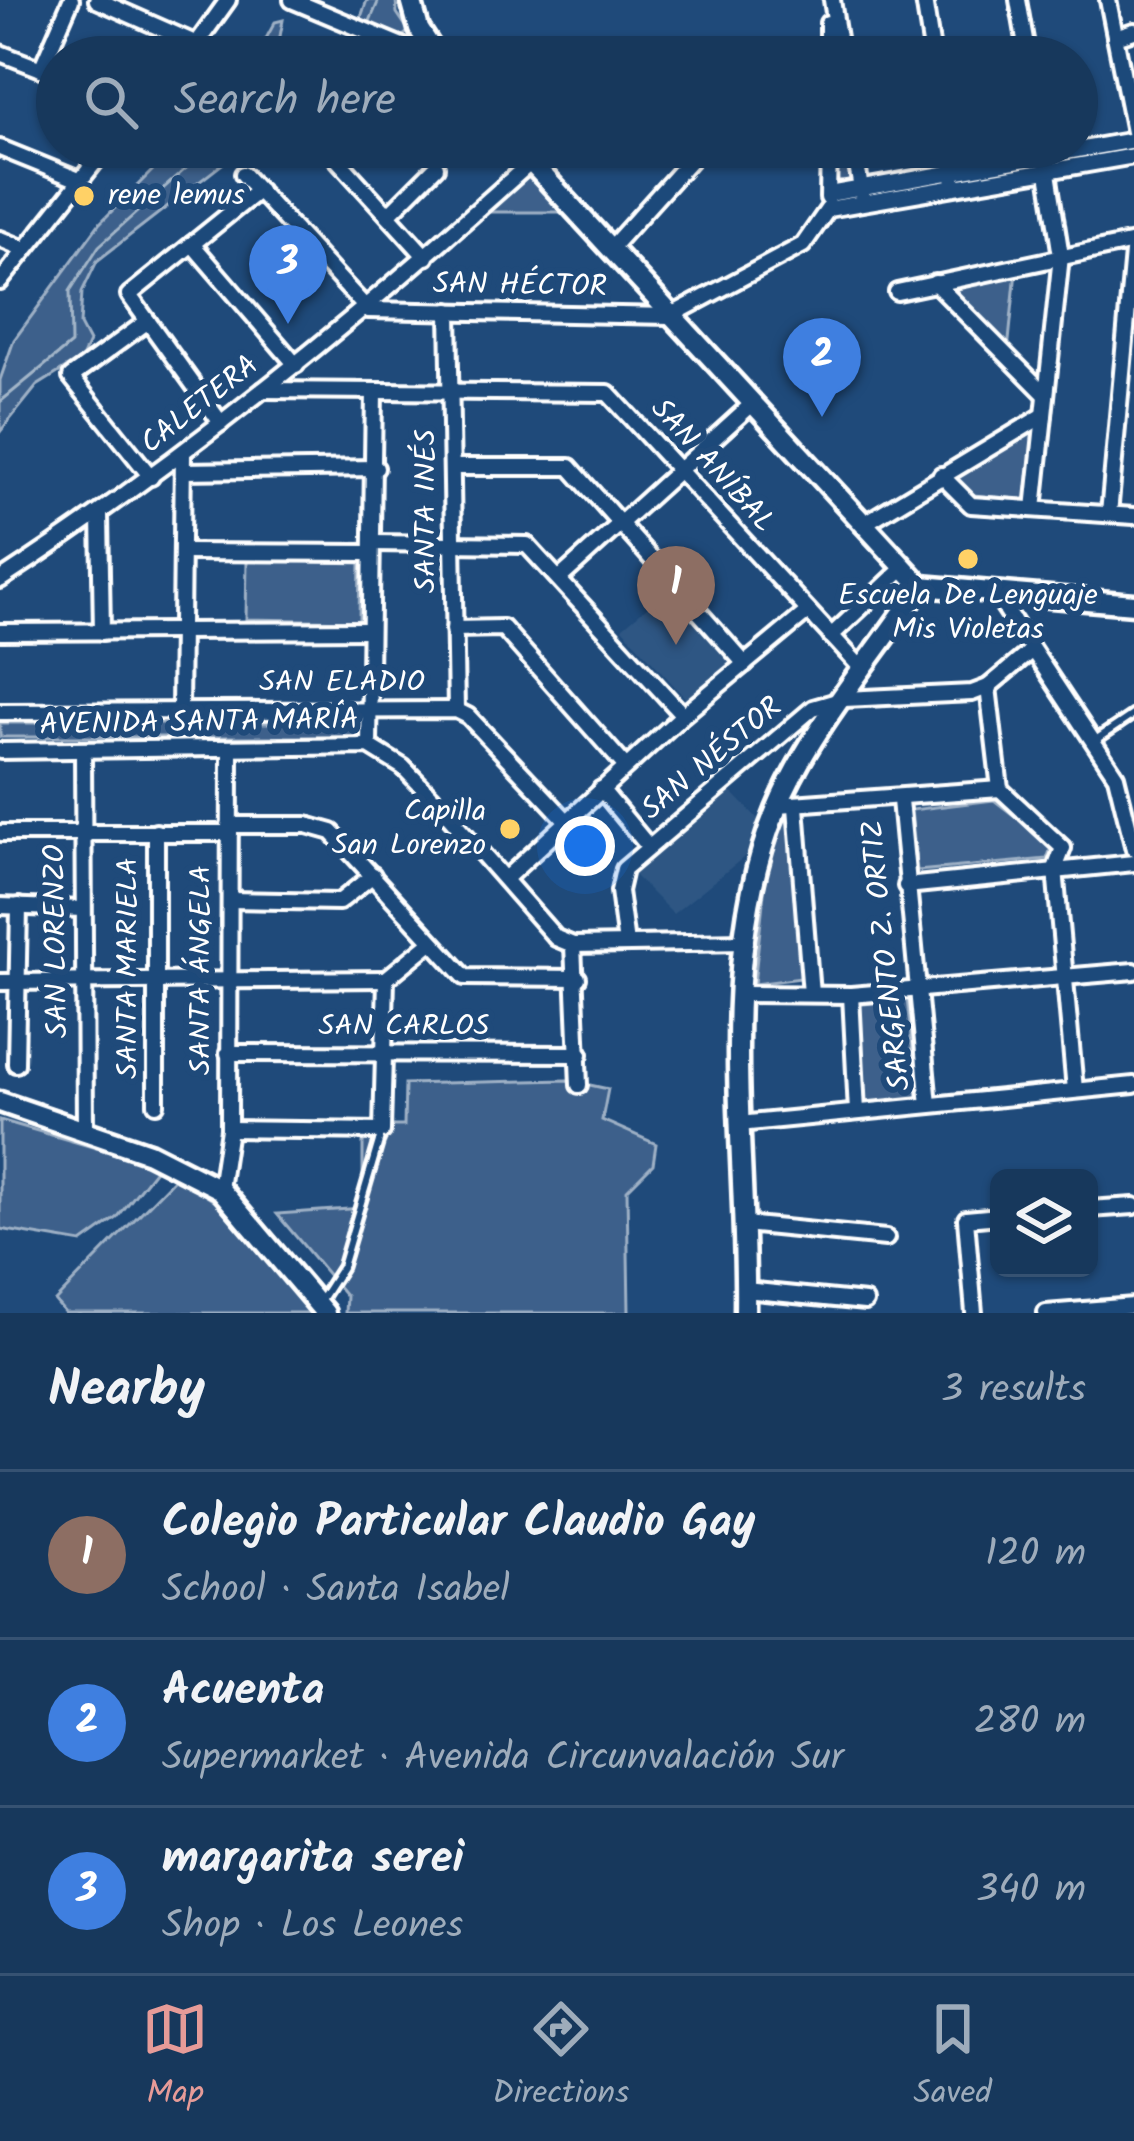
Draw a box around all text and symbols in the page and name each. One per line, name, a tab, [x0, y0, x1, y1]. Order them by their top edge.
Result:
search box	[36, 36, 1098, 168]
text: Search here	[174, 66, 396, 138]
icon: search	[78, 69, 144, 135]
place label: rene lemus	[108, 172, 245, 220]
marker: rene lemus	[71, 183, 97, 209]
pin: 3	[249, 225, 327, 324]
street label: SAN HÉCTOR	[433, 260, 607, 312]
pin: 2	[783, 318, 861, 417]
street label: CALETERA	[130, 343, 270, 467]
street label: SAN ANÍBAL	[638, 387, 786, 545]
street label: SANTA INÉS	[403, 429, 451, 593]
pin: 1	[637, 546, 715, 645]
marker: Escuela De Lenguaje Mis Violetas	[955, 546, 981, 572]
place label: Escuela De Lenguaje Mis Violetas	[838, 572, 1098, 654]
street label: SAN ELADIO	[259, 659, 425, 707]
street label: SAN NÉSTOR	[631, 685, 793, 833]
street label: AVENIDA SANTA MARÍA	[39, 696, 359, 750]
place label: Capilla San Lorenzo	[332, 788, 486, 870]
marker: Capilla San Lorenzo	[497, 816, 523, 842]
your location	[555, 816, 615, 876]
street label: SARGENTO Z. ORTIZ	[849, 817, 925, 1093]
street label: SAN LORENZO	[31, 844, 83, 1038]
street label: SANTA MARIELA	[105, 857, 153, 1079]
street label: SANTA ÁNGELA	[178, 865, 226, 1075]
street label: SAN CARLOS	[319, 1003, 490, 1051]
map controls	[990, 1169, 1098, 1277]
button: layers	[990, 1169, 1098, 1277]
text: Nearby	[48, 1351, 205, 1432]
text: 3 results	[941, 1360, 1086, 1422]
text: Colegio Particular Claudio Gay	[162, 1488, 755, 1560]
text: 1	[81, 1524, 93, 1586]
text: 120 m	[985, 1524, 1086, 1586]
text: School · Santa Isabel	[162, 1560, 510, 1622]
text: Acuenta	[162, 1656, 324, 1728]
text: 2	[76, 1692, 98, 1754]
text: 280 m	[974, 1692, 1086, 1754]
text: Supermarket · Avenida Circunvalación Sur	[162, 1728, 844, 1790]
text: margarita serei	[162, 1824, 464, 1896]
text: 3	[76, 1860, 98, 1922]
text: 340 m	[976, 1860, 1086, 1922]
text: Shop · Los Leones	[162, 1896, 463, 1958]
tab: Map	[142, 1996, 208, 2121]
tab: Directions	[492, 1996, 629, 2121]
tab: Saved	[914, 1996, 992, 2121]

